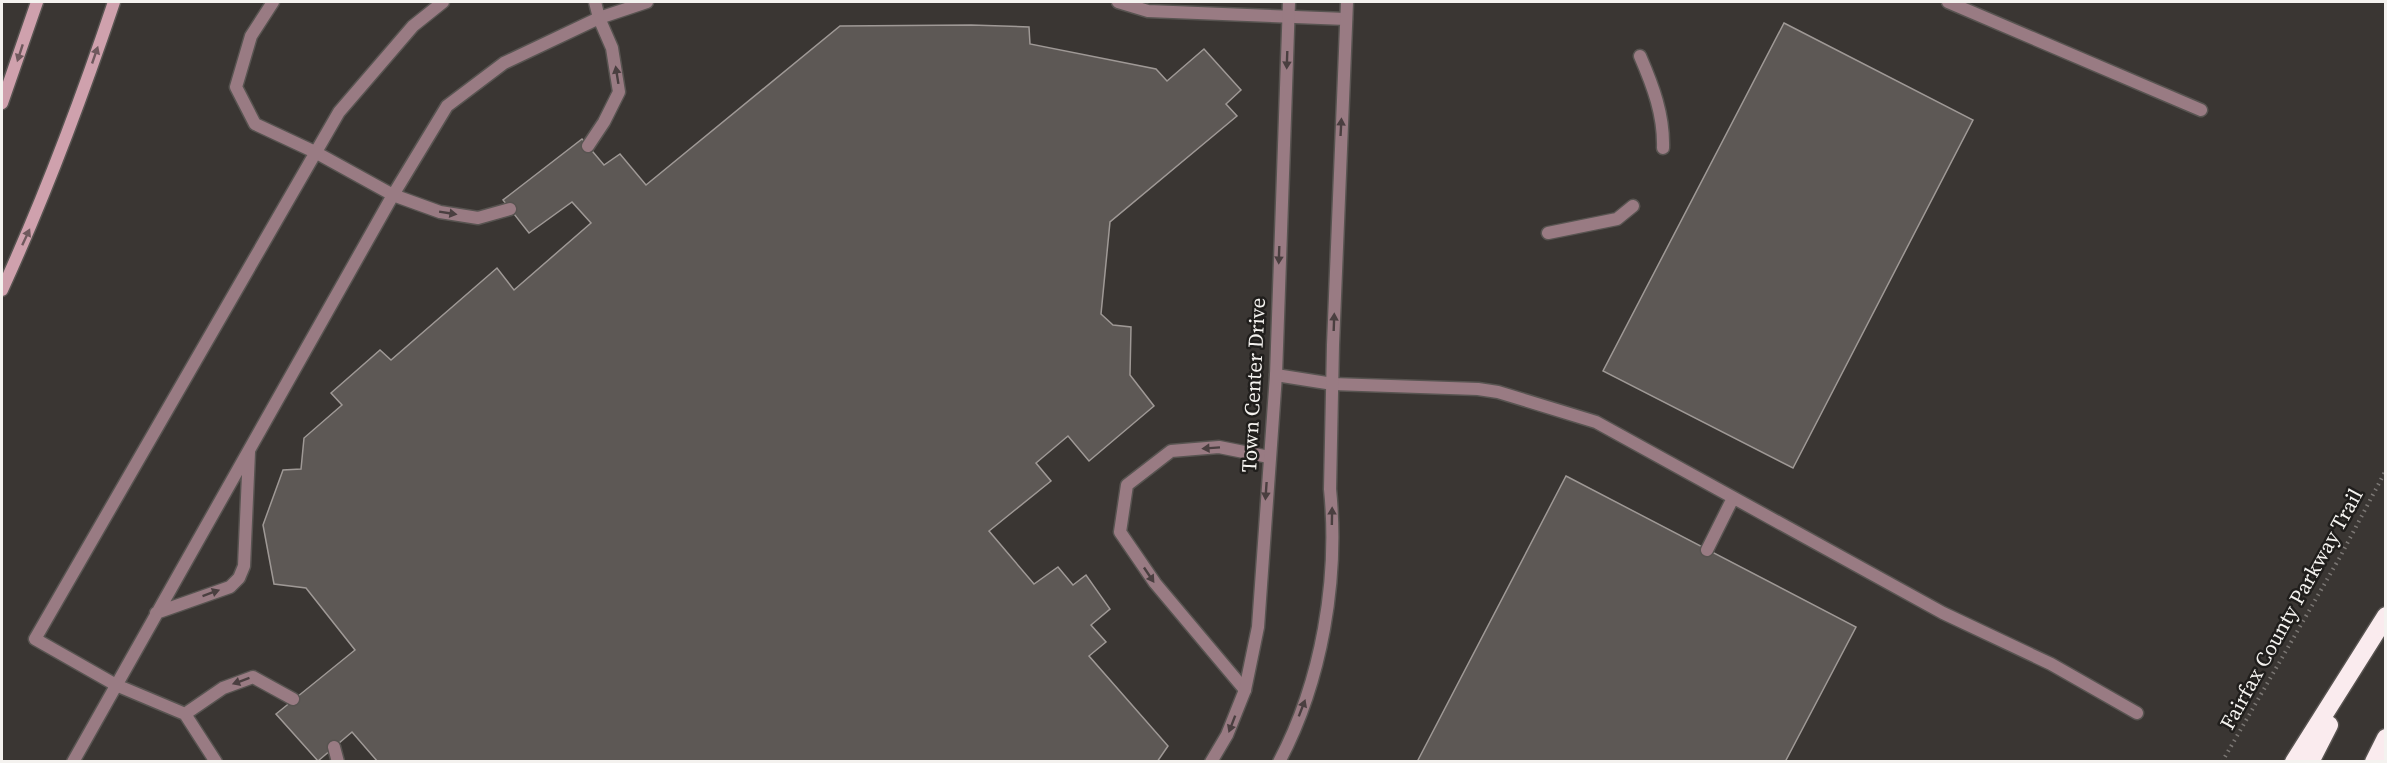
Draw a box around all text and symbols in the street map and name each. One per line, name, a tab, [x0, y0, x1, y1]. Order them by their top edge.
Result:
one-way arrow	[15, 44, 24, 62]
one-way arrow	[91, 46, 101, 64]
one-way arrow	[1282, 50, 1291, 69]
one-way arrow	[612, 65, 621, 84]
one-way arrow	[1337, 117, 1346, 136]
one-way arrow	[439, 209, 458, 218]
one-way arrow	[22, 228, 31, 245]
one-way arrow	[1275, 245, 1284, 264]
street label: Town Center Drive	[1234, 297, 1272, 473]
one-way arrow	[1329, 312, 1339, 331]
one-way arrow	[1202, 443, 1221, 452]
one-way arrow	[1262, 482, 1271, 501]
street label: Fairfax County Parkway Trail	[2213, 483, 2369, 735]
one-way arrow	[1327, 507, 1337, 526]
one-way arrow	[1143, 566, 1155, 582]
one-way arrow	[203, 588, 221, 598]
one-way arrow	[232, 677, 250, 687]
one-way arrow	[1298, 699, 1308, 717]
one-way arrow	[1226, 715, 1236, 733]

